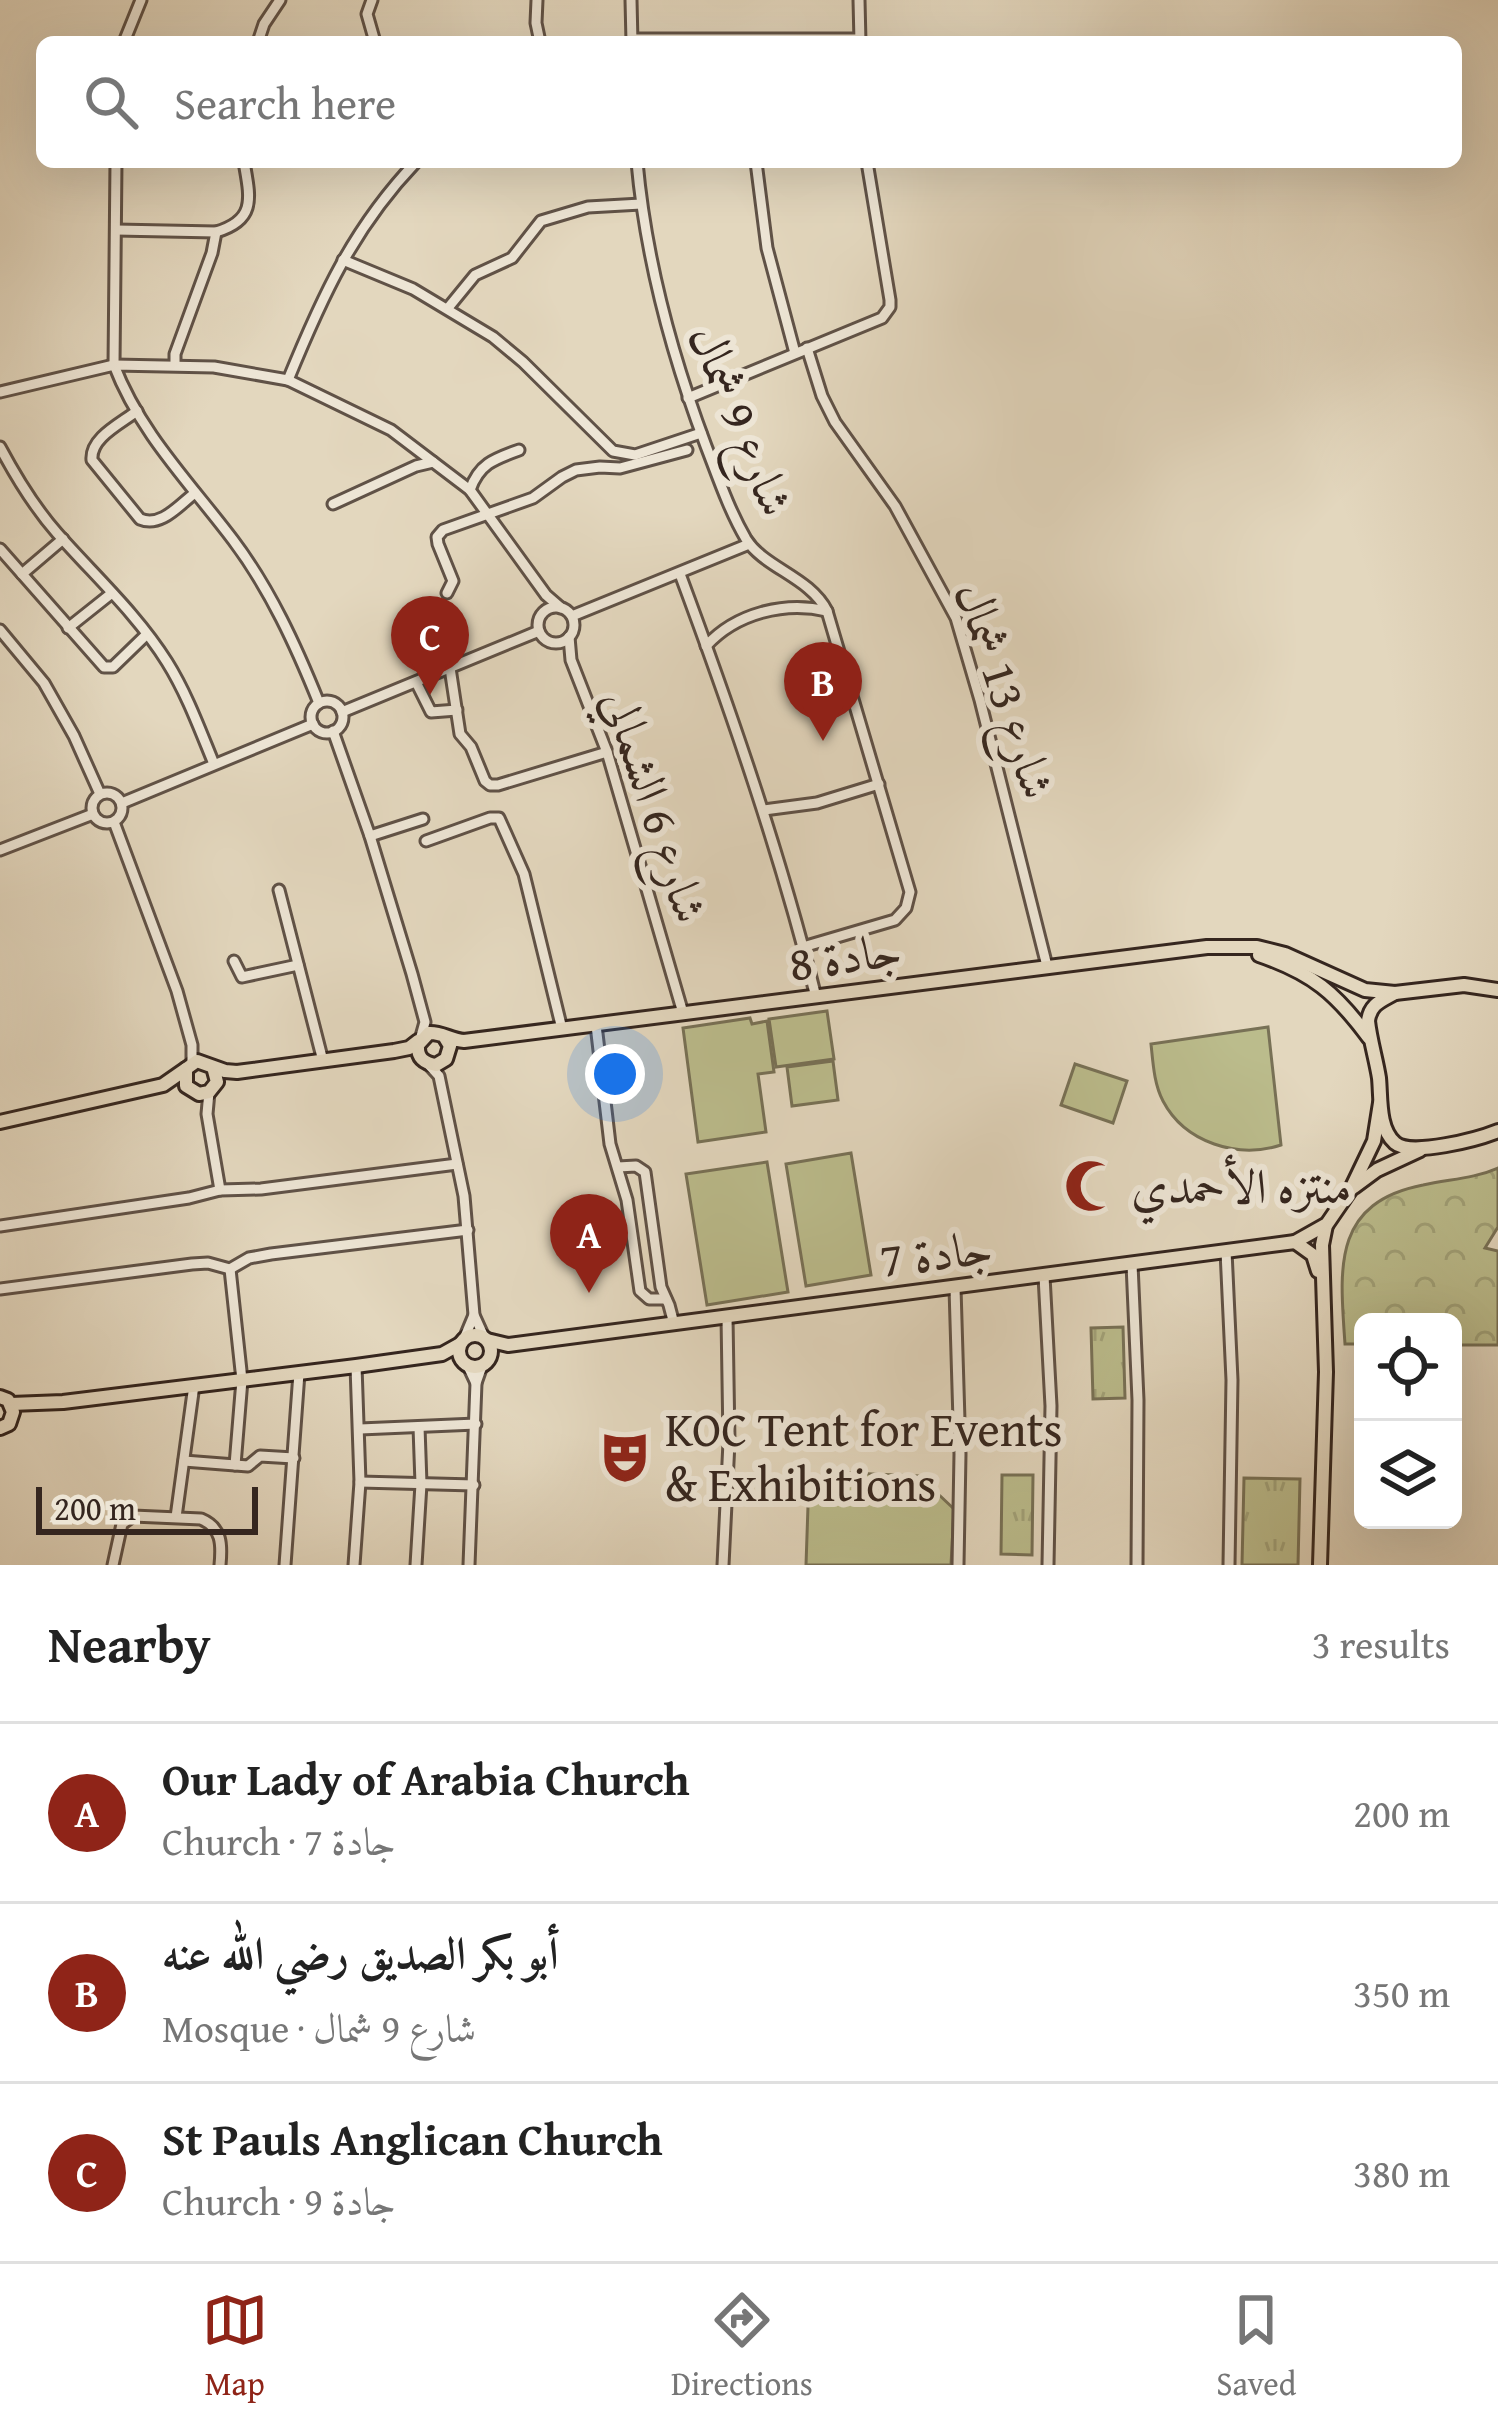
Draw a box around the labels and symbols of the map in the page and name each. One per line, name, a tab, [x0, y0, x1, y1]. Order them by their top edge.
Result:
street label: شارع 9 شمال	[667, 313, 813, 528]
street label: شارع 13 شمال	[933, 572, 1075, 809]
pin: C	[391, 596, 469, 695]
pin: B	[784, 642, 862, 741]
street label: شارع 6 الشمالي	[581, 680, 728, 933]
street label: جادة 8	[784, 912, 906, 999]
your location	[585, 1044, 645, 1104]
place label: منتزه الأحمدي	[1131, 1150, 1352, 1225]
mosque icon: منتزه الأحمدي	[1062, 1157, 1120, 1215]
pin: A	[550, 1194, 628, 1293]
street label: جادة 7	[875, 1210, 996, 1295]
place label: KOC Tent for Events & Exhibitions	[665, 1393, 1063, 1519]
theatre icon: KOC Tent for Events & Exhibitions	[596, 1428, 654, 1486]
scale bar	[36, 1481, 258, 1534]

